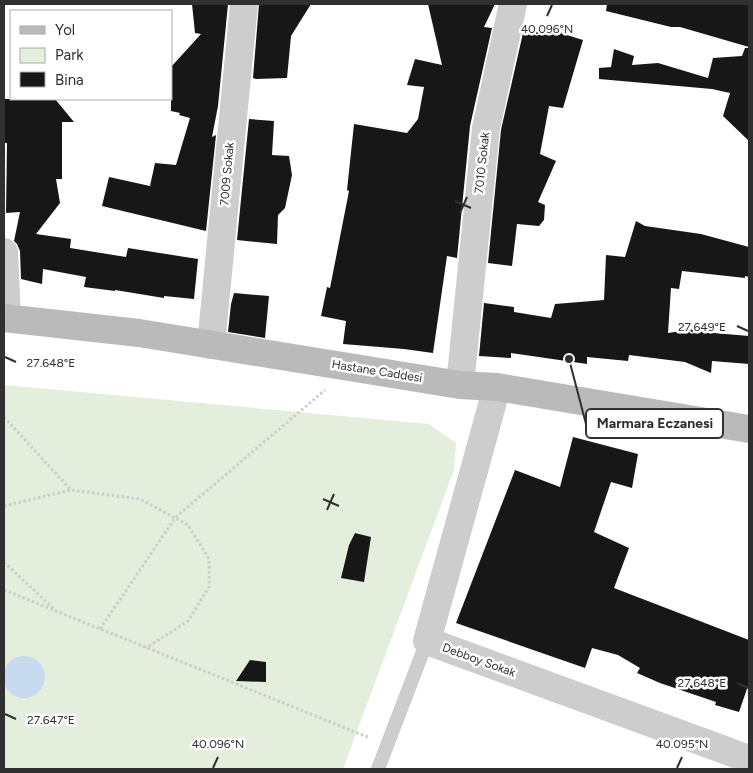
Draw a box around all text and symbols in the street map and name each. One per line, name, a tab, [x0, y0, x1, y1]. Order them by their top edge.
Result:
legend	[10, 10, 172, 100]
text: Yol	[55, 21, 75, 39]
text: 40.096°N	[521, 22, 573, 36]
text: Park	[55, 46, 84, 64]
text: Bina	[55, 71, 84, 89]
street label: 7010 Sokak	[472, 131, 492, 194]
street label: 7009 Sokak	[217, 142, 237, 206]
text: 27.649°E	[678, 320, 726, 334]
text: 27.648°E	[27, 356, 75, 370]
street label: Hastane Caddesi	[331, 357, 423, 385]
callout: Marmara Eczanesi	[586, 409, 723, 438]
text: Marmara Eczanesi	[597, 415, 713, 432]
street label: Debboy Sokak	[440, 640, 518, 680]
text: 27.648°E	[678, 676, 726, 690]
text: 27.647°E	[27, 713, 75, 727]
text: 40.096°N	[192, 737, 244, 751]
text: 40.095°N	[656, 737, 708, 751]

